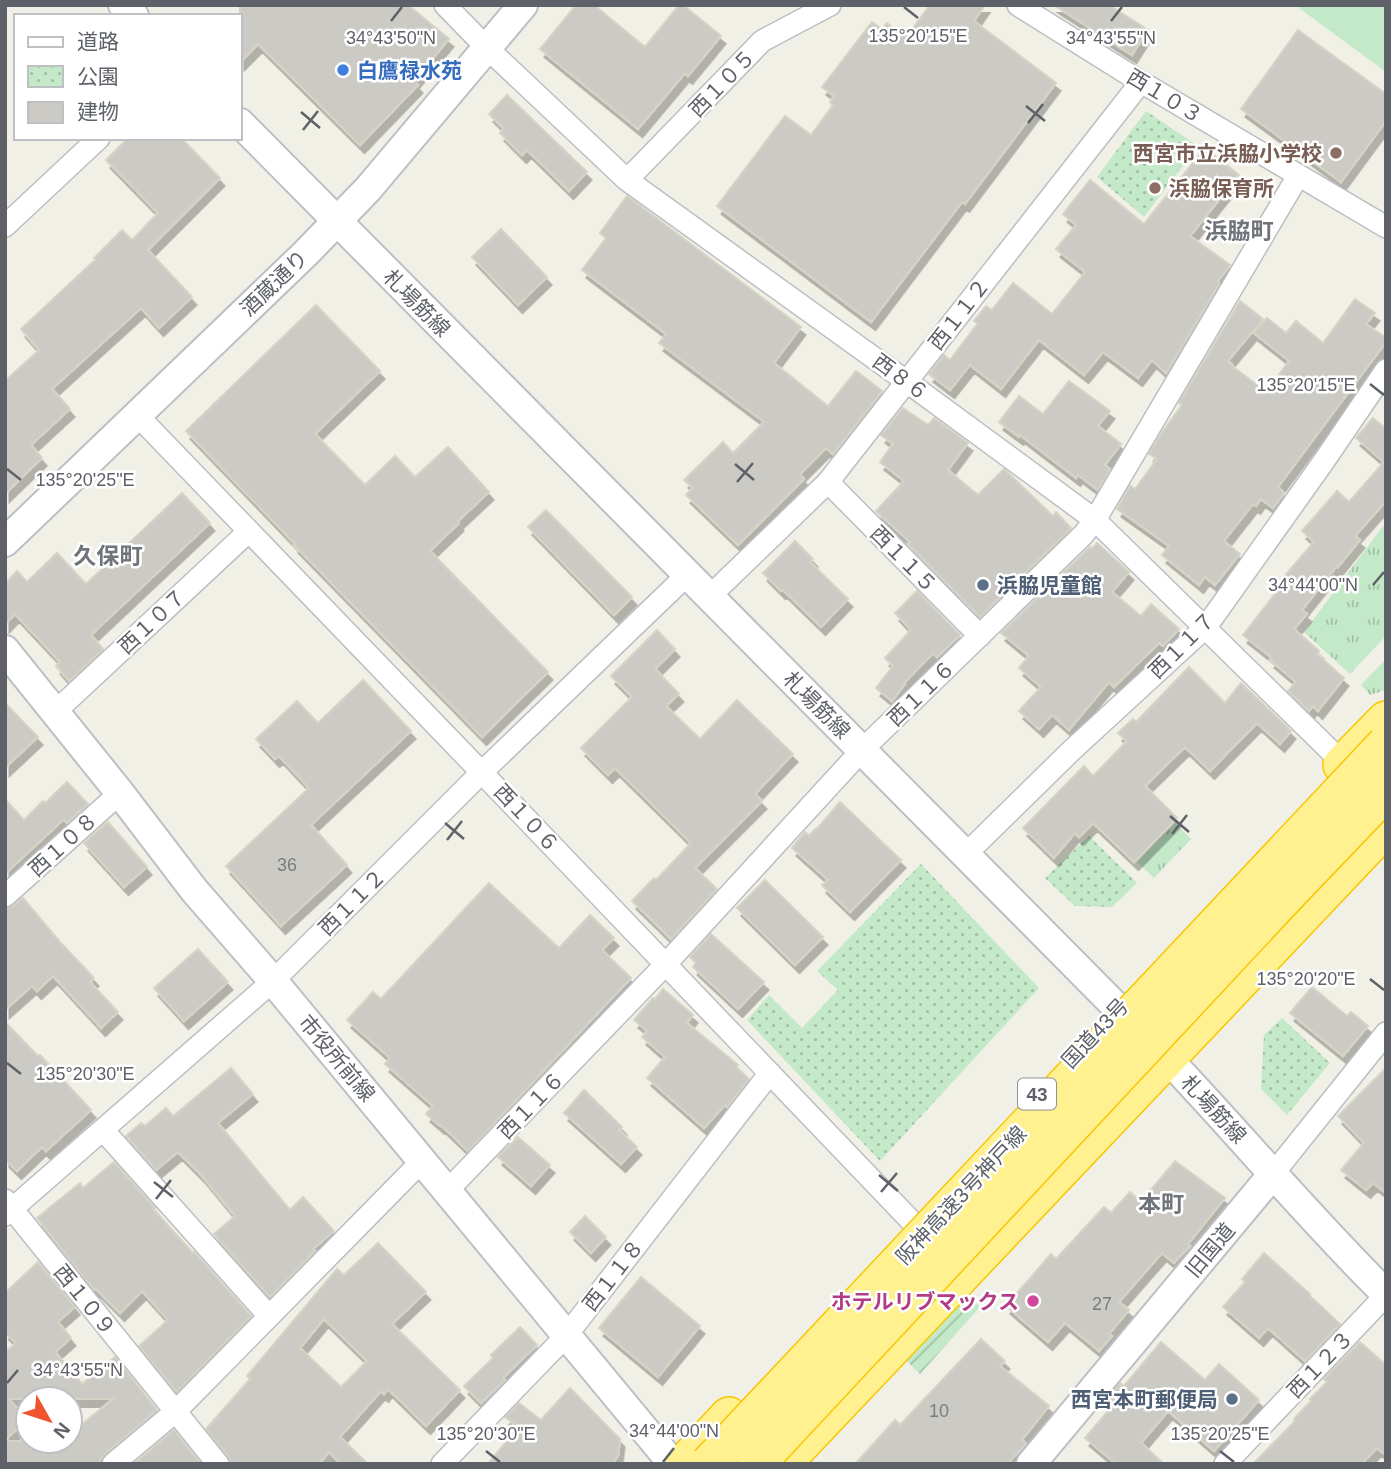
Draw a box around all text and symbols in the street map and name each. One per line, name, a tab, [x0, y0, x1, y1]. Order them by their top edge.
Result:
legend	[14, 14, 242, 140]
text: 135°20'15"E	[868, 26, 968, 46]
text: 34°43'50"N	[346, 28, 436, 48]
text: 34°43'55"N	[1066, 28, 1156, 48]
text: 道路	[77, 30, 119, 53]
street label: 西１０５	[685, 45, 759, 121]
place label: 白鷹禄水苑	[357, 59, 462, 82]
marker: 白鷹禄水苑	[335, 62, 351, 78]
text: 公園	[77, 65, 119, 88]
street label: 西１０３	[1123, 65, 1207, 127]
text: 建物	[77, 100, 119, 123]
place label: 西宮市立浜脇小学校	[1133, 142, 1322, 165]
marker: 西宮市立浜脇小学校	[1328, 145, 1344, 161]
place label: 浜脇保育所	[1169, 177, 1274, 200]
marker: 浜脇保育所	[1147, 180, 1163, 196]
district label: 浜脇町	[1205, 218, 1274, 244]
street label: 酒蔵通り	[236, 246, 312, 320]
street label: 札場筋線	[379, 265, 455, 341]
street label: 西１１２	[924, 274, 994, 354]
street label: 西８６	[869, 349, 933, 405]
text: 135°20'15"E	[1256, 375, 1356, 395]
text: 135°20'25"E	[35, 470, 135, 490]
street label: 西１１５	[866, 521, 942, 597]
district label: 久保町	[74, 543, 143, 569]
place label: 浜脇児童館	[997, 574, 1102, 597]
text: 34°44'00"N	[1268, 575, 1358, 595]
marker: 浜脇児童館	[975, 577, 991, 593]
street label: 西１０７	[113, 584, 191, 658]
street label: 西１１７	[1144, 607, 1220, 683]
street label: 西１１６	[883, 656, 959, 730]
street label: 札場筋線	[779, 667, 855, 743]
street label: 西１０６	[490, 779, 564, 857]
street label: 西１０８	[24, 807, 102, 881]
house number: 36	[277, 855, 297, 875]
street label: 西１１２	[314, 864, 390, 940]
text: 135°20'20"E	[1256, 969, 1356, 989]
street label: 国道43号	[1057, 994, 1133, 1072]
street label: 市役所前線	[294, 1010, 380, 1106]
text: 135°20'30"E	[35, 1064, 135, 1084]
street label: 西１１６	[494, 1067, 568, 1143]
street label: 札場筋線	[1177, 1070, 1251, 1148]
road number: 43	[1018, 1078, 1056, 1110]
street label: 阪神高速3号神戸線	[891, 1121, 1031, 1269]
district label: 本町	[1138, 1191, 1184, 1217]
street label: 旧国道	[1181, 1218, 1239, 1282]
street label: 西１１８	[578, 1235, 648, 1315]
street label: 西１０９	[50, 1260, 120, 1340]
place label: ホテルリブマックス	[831, 1290, 1019, 1313]
marker: ホテルリブマックス	[1025, 1293, 1041, 1309]
house number: 27	[1092, 1294, 1112, 1314]
street label: 西１２３	[1283, 1326, 1357, 1402]
text: 34°43'55"N	[33, 1360, 123, 1380]
north arrow	[14, 1385, 84, 1455]
place label: 西宮本町郵便局	[1071, 1388, 1218, 1411]
marker: 西宮本町郵便局	[1224, 1391, 1240, 1407]
house number: 10	[929, 1401, 949, 1421]
text: N	[49, 1418, 74, 1442]
text: 34°44'00"N	[629, 1421, 719, 1441]
text: 135°20'30"E	[436, 1424, 536, 1444]
text: 135°20'25"E	[1170, 1424, 1270, 1444]

